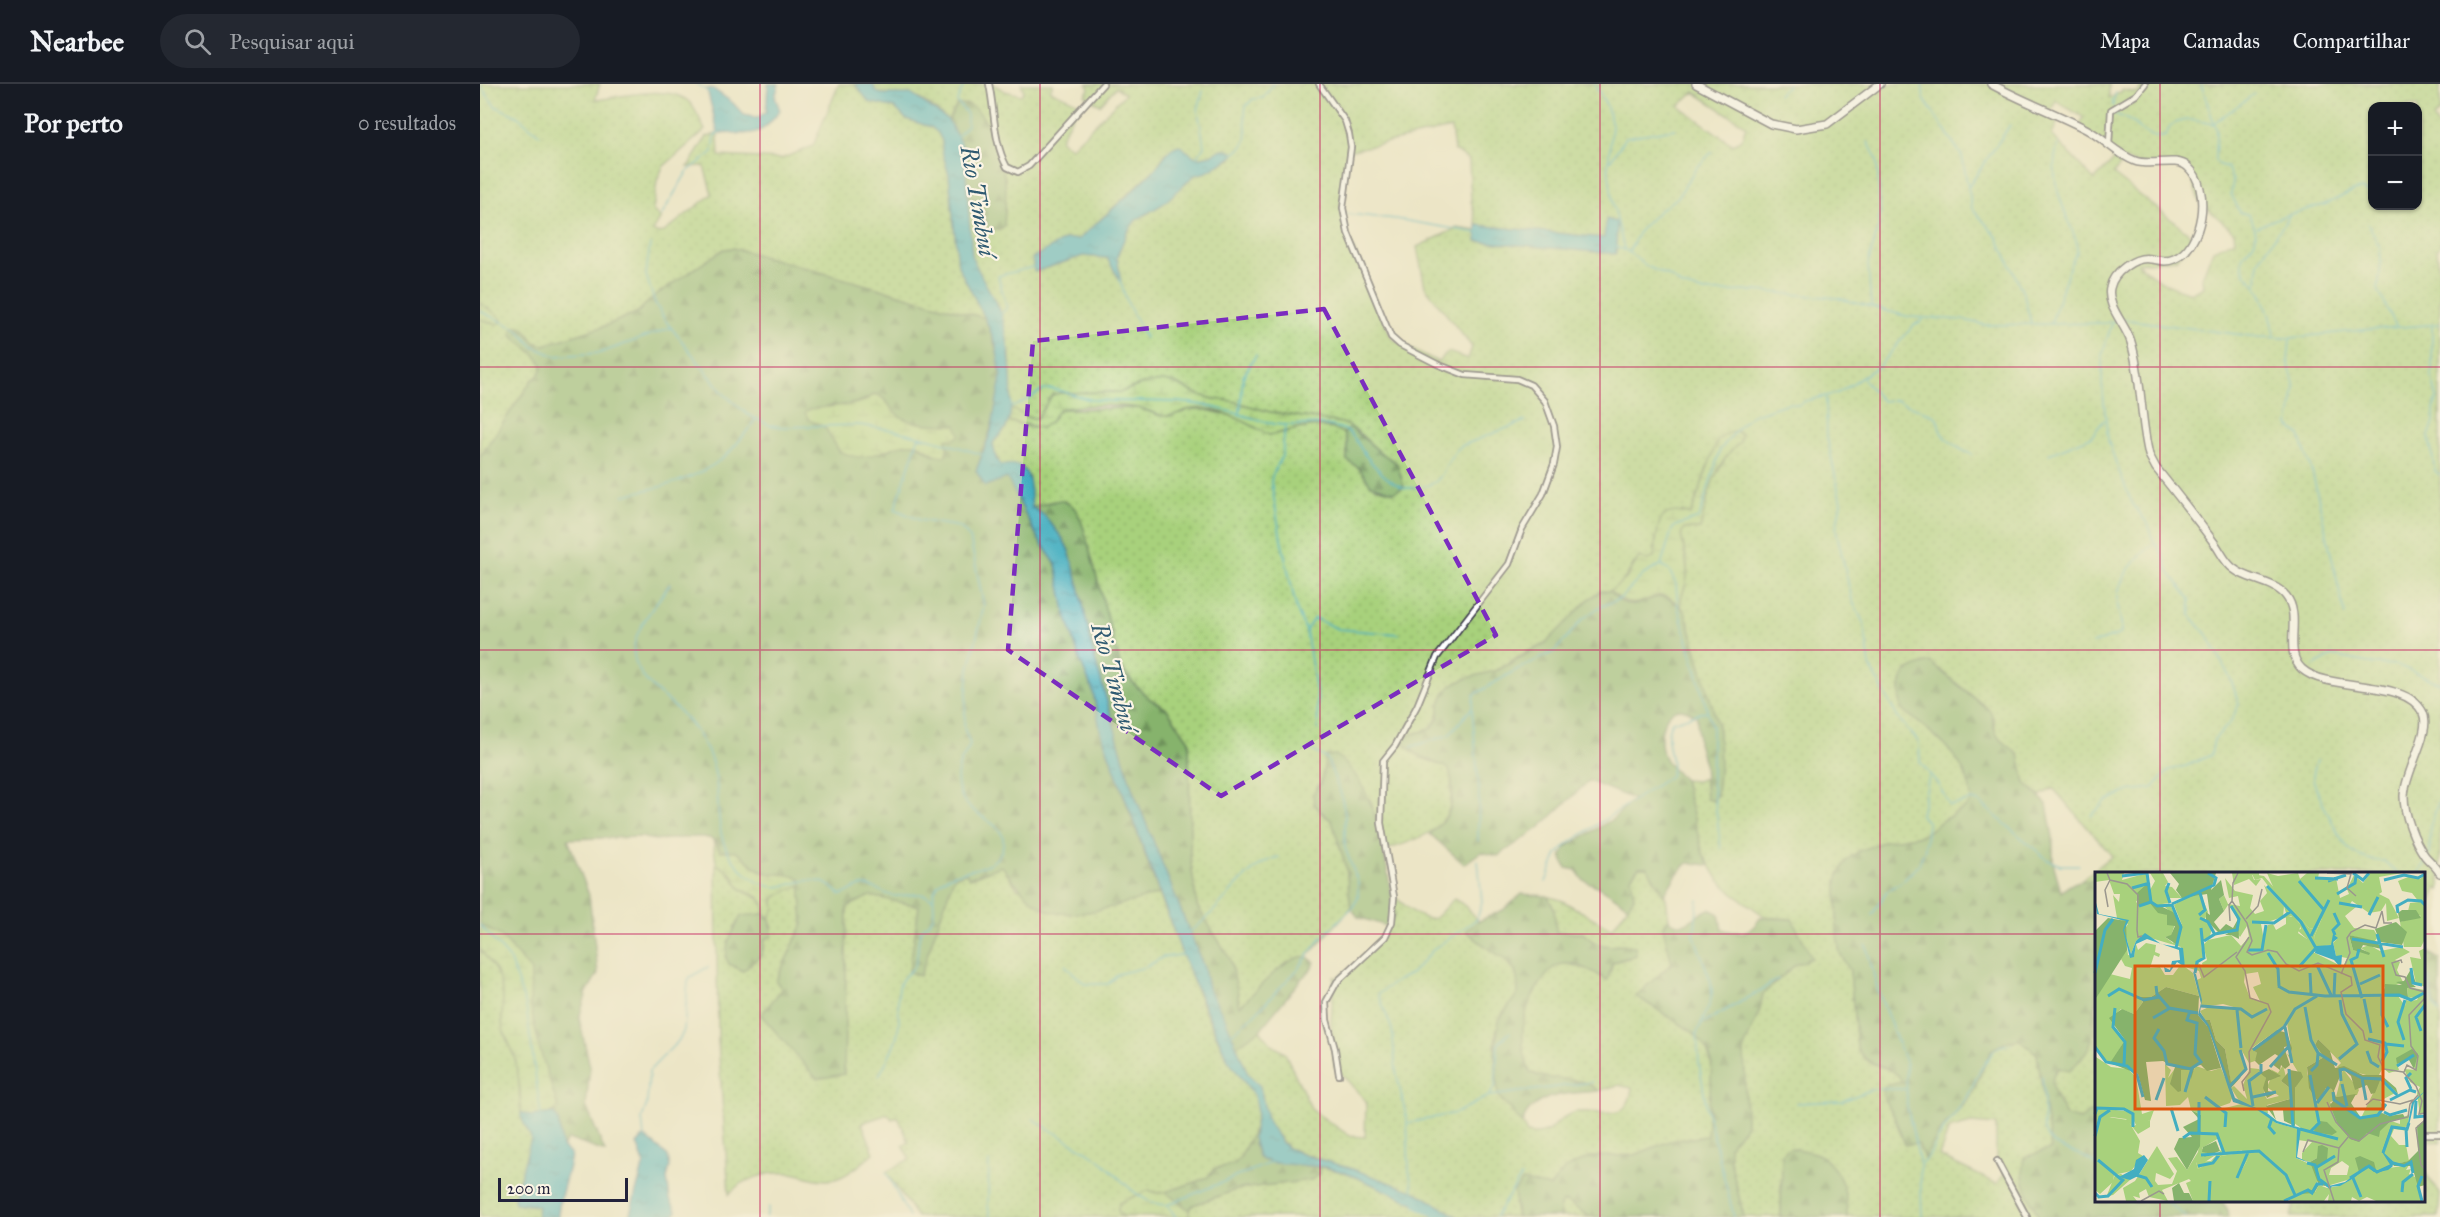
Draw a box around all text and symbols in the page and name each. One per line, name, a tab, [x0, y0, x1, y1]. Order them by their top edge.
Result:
search box	[160, 14, 580, 68]
text: Nearbee	[30, 24, 124, 59]
icon: search	[181, 25, 214, 58]
text: Pesquisar aqui	[229, 28, 355, 55]
text: Mapa	[2100, 28, 2150, 54]
text: Camadas	[2183, 28, 2260, 54]
text: Compartilhar	[2293, 28, 2410, 54]
map controls	[2368, 102, 2422, 210]
button: +	[2368, 102, 2422, 156]
text: Por perto	[24, 107, 123, 139]
text: 0 resultados	[358, 111, 456, 135]
water label: Rio Timbuí	[953, 142, 1003, 264]
button: −	[2368, 156, 2422, 210]
water label: Rio Timbuí	[1084, 618, 1145, 740]
inset map	[2095, 872, 2425, 1202]
scale bar	[498, 1175, 628, 1202]
text: 200 m	[507, 1179, 550, 1198]

